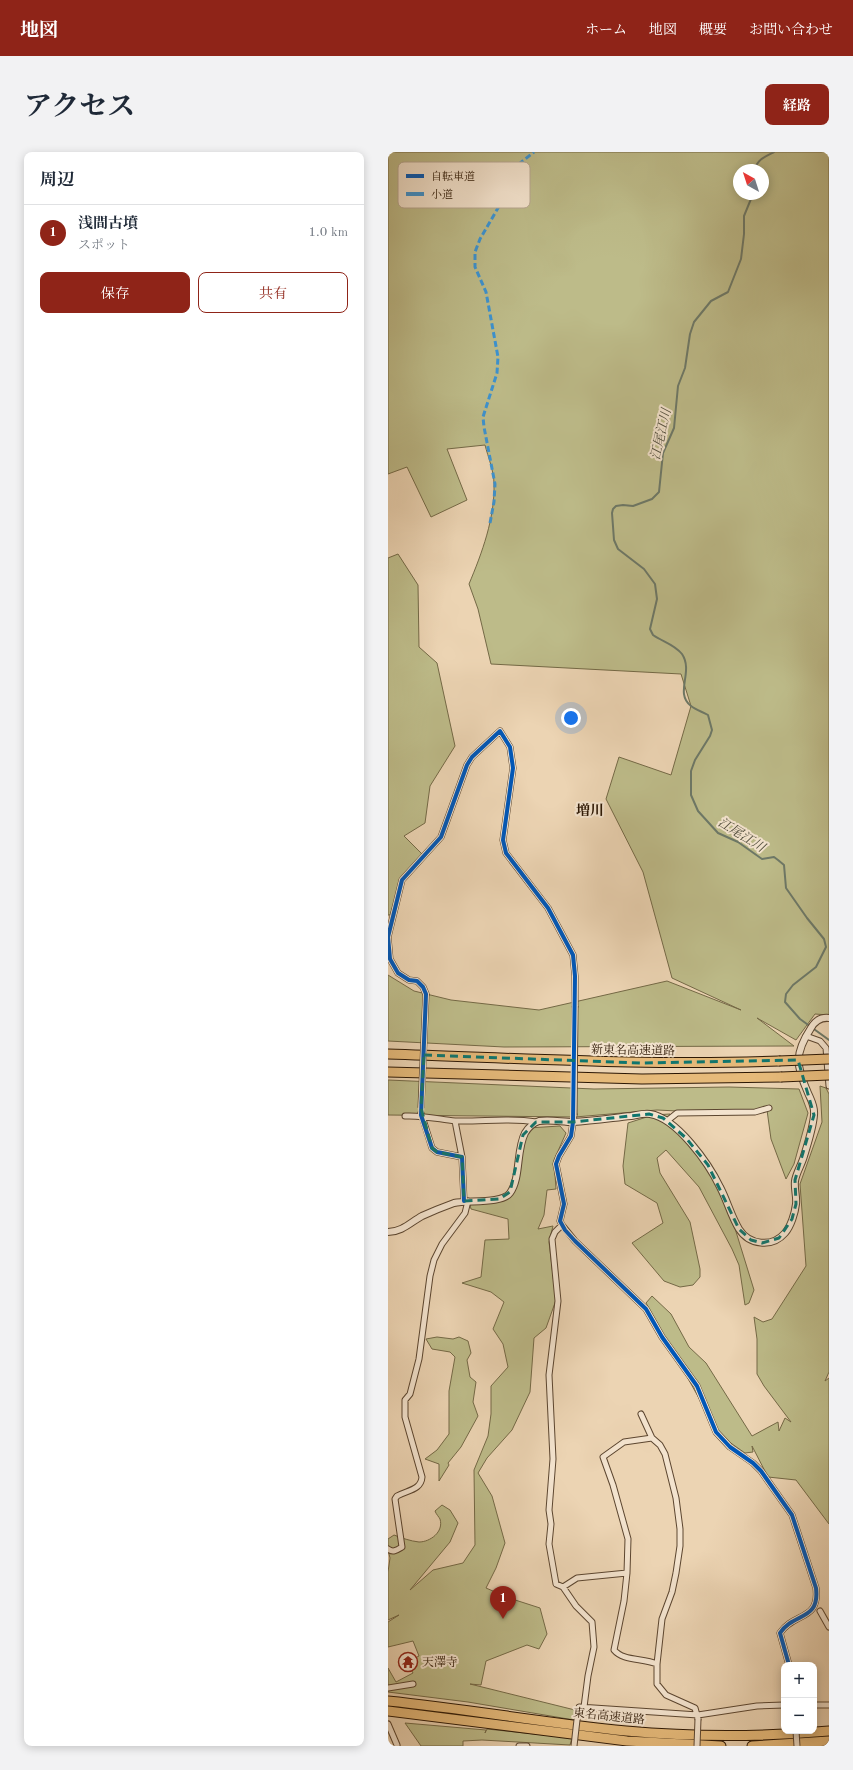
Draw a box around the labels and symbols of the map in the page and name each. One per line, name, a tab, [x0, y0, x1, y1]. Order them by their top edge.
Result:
legend	[398, 162, 530, 208]
north arrow	[733, 164, 769, 200]
text: 自転車道	[431, 170, 475, 183]
text: 小道	[431, 188, 453, 201]
water label: 江尾江川	[648, 405, 674, 461]
your location	[561, 708, 581, 728]
district label: 増川	[576, 803, 604, 818]
water label: 江尾江川	[716, 815, 769, 856]
street label: 新東名高速道路	[591, 1042, 675, 1058]
pin: 1	[490, 1586, 516, 1619]
temple icon: 天澤寺	[397, 1651, 419, 1673]
place label: 天澤寺	[422, 1655, 458, 1669]
street label: 東名高速道路	[572, 1705, 646, 1727]

